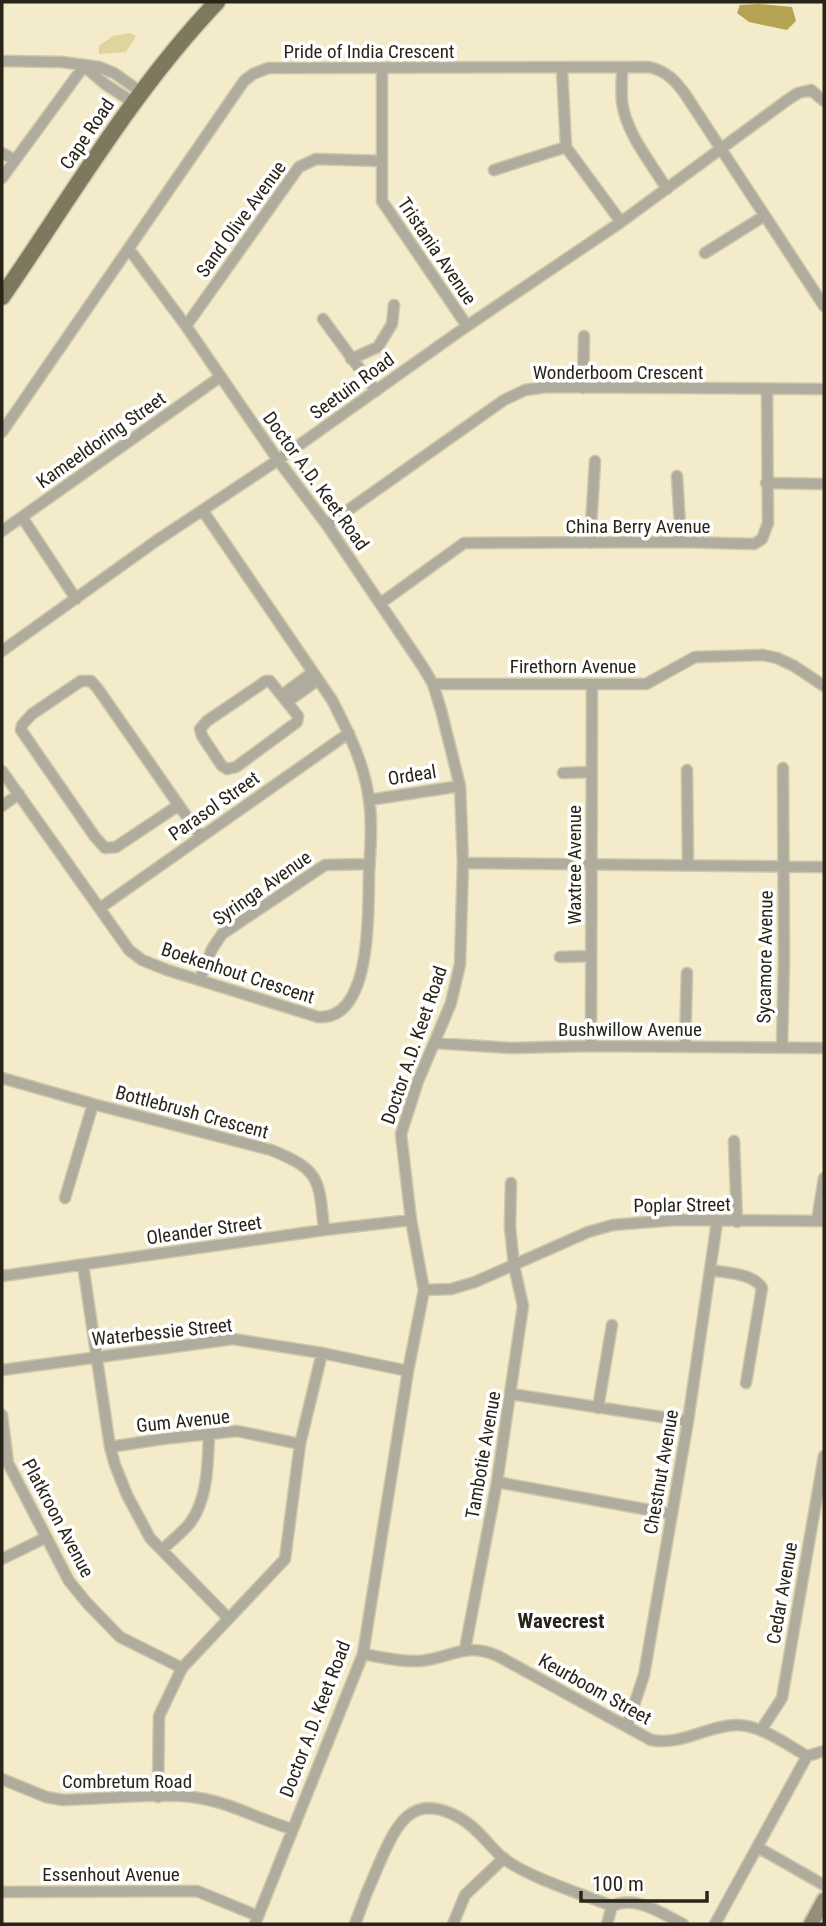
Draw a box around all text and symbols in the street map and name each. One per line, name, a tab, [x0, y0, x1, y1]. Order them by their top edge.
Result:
street label: Pride of India Crescent	[284, 40, 454, 63]
street label: Cape Road	[55, 94, 119, 174]
street label: Sand Olive Avenue	[191, 156, 291, 282]
street label: Tristania Avenue	[393, 193, 481, 309]
street label: Seetuin Road	[305, 348, 399, 424]
street label: Wonderboom Crescent	[533, 361, 703, 384]
street label: Kameeldoring Street	[32, 387, 170, 493]
street label: Doctor A.D. Keet Road	[258, 407, 374, 555]
street label: China Berry Avenue	[566, 515, 711, 538]
street label: Firethorn Avenue	[510, 655, 636, 678]
street label: Ordeal	[386, 760, 438, 790]
street label: Parasol Street	[164, 766, 264, 846]
street label: Waxtree Avenue	[563, 805, 586, 925]
street label: Syringa Avenue	[208, 846, 316, 930]
street label: Sycamore Avenue	[752, 890, 778, 1024]
street label: Boekenhout Crescent	[159, 937, 317, 1009]
street label: Doctor A.D. Keet Road	[376, 963, 452, 1127]
street label: Bushwillow Avenue	[558, 1018, 702, 1041]
street label: Bottlebrush Crescent	[113, 1081, 271, 1143]
street label: Poplar Street	[633, 1193, 731, 1217]
street label: Oleander Street	[145, 1211, 263, 1249]
street label: Waterbessie Street	[91, 1313, 233, 1351]
street label: Tambotie Avenue	[460, 1389, 506, 1521]
street label: Gum Avenue	[135, 1405, 231, 1437]
street label: Chestnut Avenue	[639, 1408, 683, 1536]
street label: Platkroon Avenue	[17, 1455, 99, 1581]
street label: Cedar Avenue	[762, 1540, 802, 1646]
district label: Wavecrest	[518, 1609, 604, 1633]
street label: Doctor A.D. Keet Road	[275, 1638, 355, 1800]
street label: Keurboom Street	[534, 1648, 656, 1730]
street label: Combretum Road	[62, 1770, 192, 1793]
scale bar	[581, 1860, 707, 1904]
street label: Essenhout Avenue	[42, 1863, 180, 1886]
text: 100 m	[592, 1872, 644, 1896]

